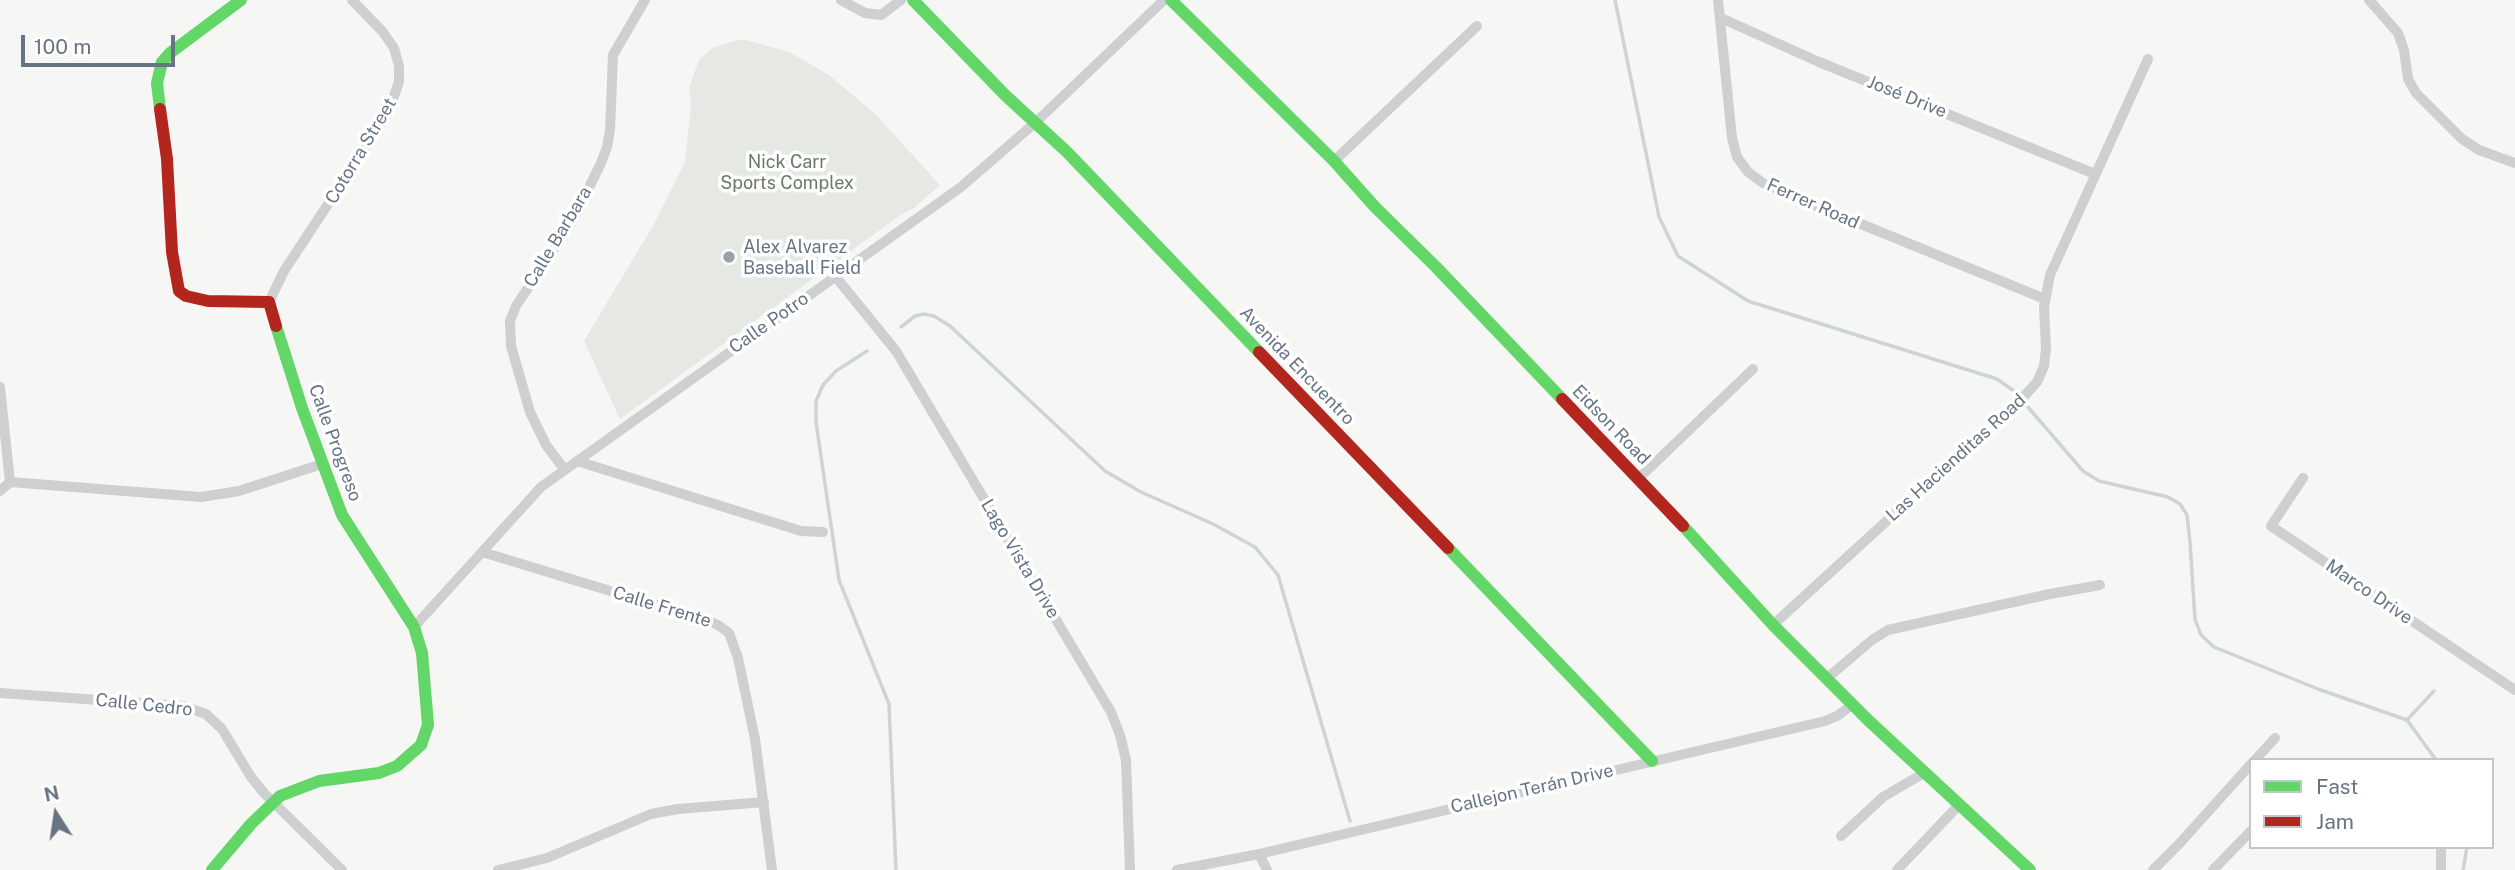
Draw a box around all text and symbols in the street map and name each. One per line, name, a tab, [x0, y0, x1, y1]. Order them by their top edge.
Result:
scale bar	[24, 21, 178, 65]
text: 100 m	[34, 34, 91, 59]
street label: José Drive	[1864, 71, 1950, 123]
street label: Cotorra Street	[321, 94, 401, 208]
park label: Nick Carr Sports Complex	[720, 151, 854, 194]
street label: Ferrer Road	[1763, 174, 1863, 234]
street label: Calle Barbara	[520, 183, 596, 291]
place label: Alex Alvarez Baseball Field	[743, 236, 861, 278]
marker: Alex Alvarez Baseball Field	[721, 249, 737, 265]
street label: Calle Potro	[725, 288, 813, 358]
street label: Avenida Encuentro	[1235, 302, 1359, 430]
street label: Eidson Road	[1568, 381, 1654, 469]
street label: Calle Progreso	[304, 382, 366, 504]
street label: Las Hacienditas Road	[1882, 390, 2030, 526]
street label: Lago Vista Drive	[976, 495, 1064, 623]
street label: Marco Drive	[2321, 555, 2417, 629]
street label: Calle Frente	[610, 582, 714, 632]
street label: Calle Cedro	[94, 689, 194, 721]
legend	[2249, 758, 2494, 849]
street label: Callejon Terán Drive	[1449, 760, 1615, 818]
text: Fast	[2316, 774, 2358, 799]
north arrow	[21, 779, 91, 849]
text: N	[42, 781, 61, 806]
text: Jam	[2316, 809, 2354, 834]

